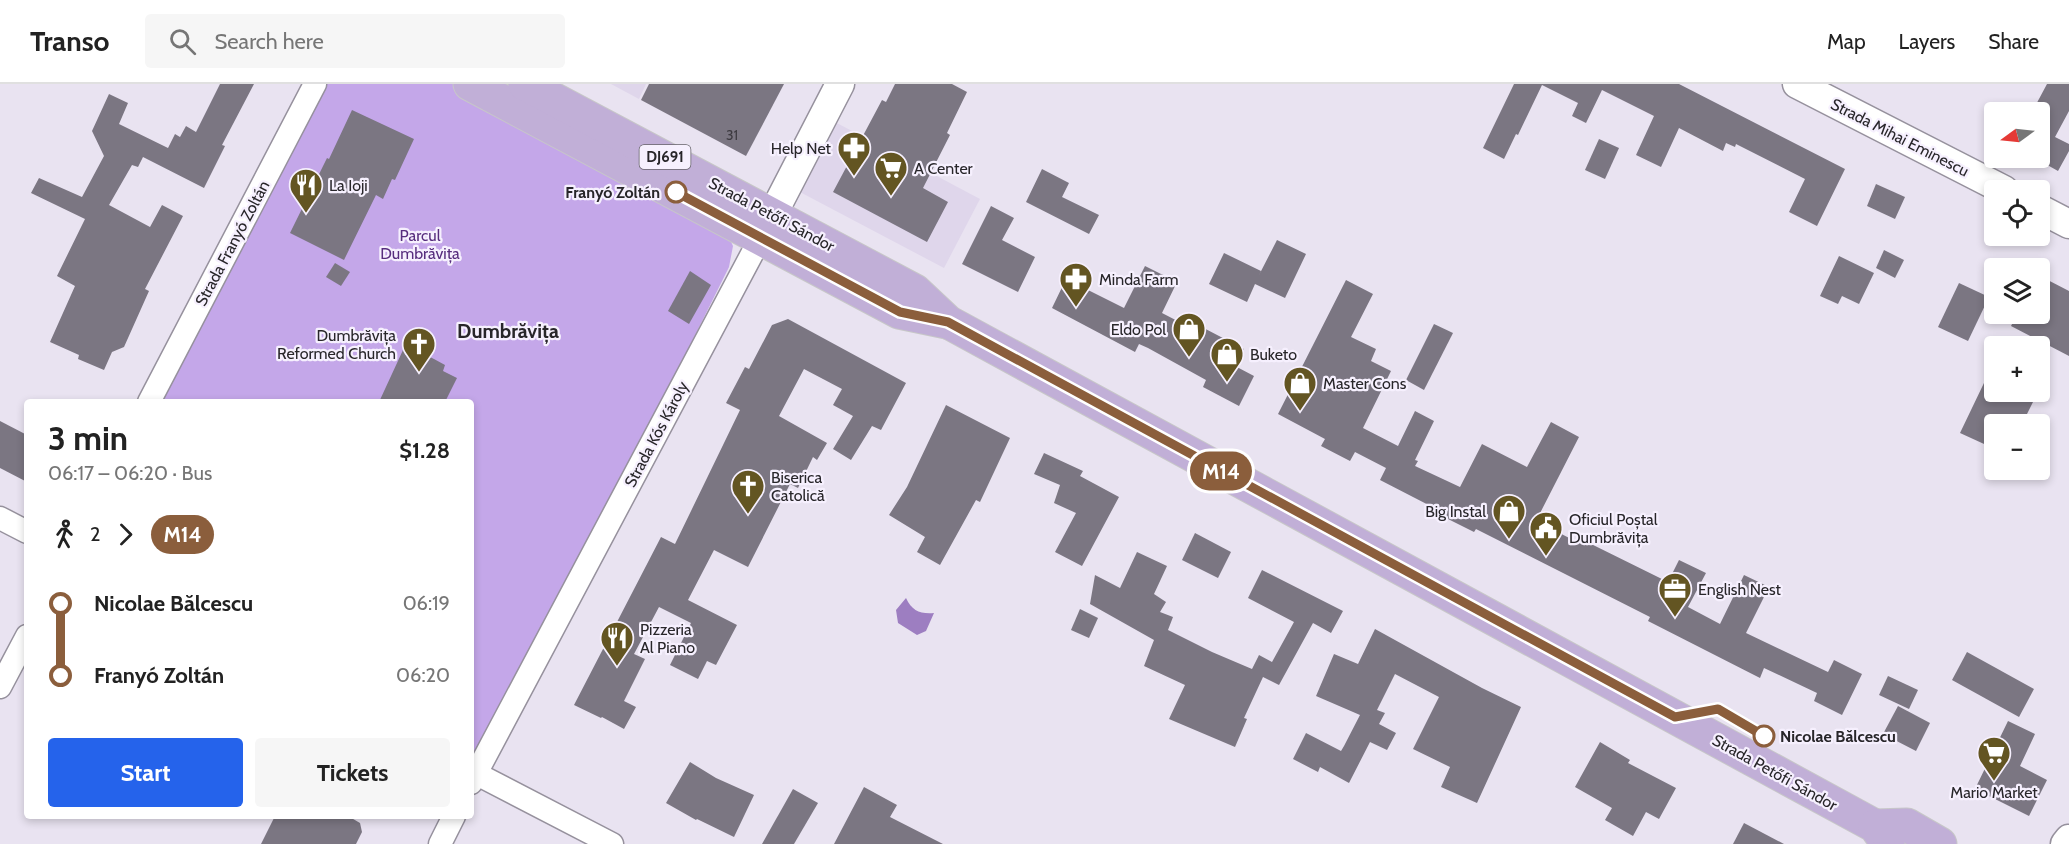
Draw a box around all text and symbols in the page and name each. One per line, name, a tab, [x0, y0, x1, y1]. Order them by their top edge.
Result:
search box	[145, 14, 565, 68]
text: Transo	[30, 24, 109, 58]
icon: search	[166, 25, 199, 58]
text: Search here	[214, 28, 324, 55]
text: Map	[1827, 29, 1866, 54]
text: Layers	[1899, 29, 1955, 54]
text: Share	[1988, 29, 2039, 54]
street label: Strada Mihai Eminescu	[1828, 94, 1972, 181]
north arrow	[1984, 102, 2050, 168]
map controls	[1984, 102, 2050, 480]
house number: 31	[726, 126, 738, 144]
pharmacy icon: Help Net	[836, 130, 872, 177]
place label: Help Net	[771, 139, 832, 158]
road number: DJ691	[640, 145, 690, 169]
supermarket icon: A Center	[873, 150, 909, 197]
place label: A Center	[914, 159, 974, 178]
restaurant icon: La Ioji	[288, 167, 324, 214]
street label: Strada Petőfi Sándor	[706, 173, 839, 256]
place label: La Ioji	[329, 176, 368, 195]
street label: Strada Franyó Zoltán	[191, 177, 274, 309]
button: locate	[1984, 180, 2050, 246]
marker: Franyó Zoltán	[665, 181, 687, 203]
place label: Franyó Zoltán	[565, 183, 660, 202]
park label: Parcul Dumbrăvița	[380, 226, 460, 264]
button: layers	[1984, 258, 2050, 324]
pharmacy icon: Minda Farm	[1058, 261, 1094, 308]
place label: Minda Farm	[1099, 270, 1179, 289]
shop icon: Eldo Pol	[1171, 311, 1207, 358]
district label: Dumbrăvița	[457, 319, 559, 344]
place label: Eldo Pol	[1111, 320, 1166, 339]
place label: Dumbrăvița Reformed Church	[277, 326, 396, 363]
church icon: Dumbrăvița Reformed Church	[401, 326, 437, 373]
shop icon: Buketo	[1209, 336, 1245, 383]
button: +	[1984, 336, 2050, 402]
place label: Buketo	[1250, 345, 1297, 364]
shop icon: Master Cons	[1282, 365, 1318, 412]
place label: Master Cons	[1323, 374, 1407, 393]
street label: Strada Kós Károly	[621, 378, 692, 490]
button: −	[1984, 414, 2050, 480]
text: 3 min	[48, 418, 128, 458]
text: $1.28	[399, 437, 450, 464]
line badge: M14	[1186, 452, 1256, 490]
text: M14	[1202, 459, 1240, 484]
text: 06:17 – 06:20 · Bus	[48, 461, 212, 485]
church icon: Biserica Catolică	[730, 468, 766, 515]
place label: Biserica Catolică	[771, 468, 825, 505]
shop icon: Big Instal	[1491, 493, 1527, 540]
place label: Big Instal	[1425, 502, 1486, 521]
public building icon: Oficiul Poștal Dumbrăvița	[1528, 510, 1564, 557]
place label: Oficiul Poștal Dumbrăvița	[1569, 510, 1658, 548]
icon: walk	[48, 518, 81, 551]
icon: forward	[109, 518, 142, 551]
text: 2	[90, 522, 100, 546]
text: M14	[163, 522, 202, 547]
office icon: English Nest	[1657, 571, 1693, 618]
place label: English Nest	[1698, 580, 1782, 599]
text: Nicolae Bălcescu	[94, 590, 253, 617]
text: 06:19	[403, 591, 450, 615]
restaurant icon: Pizzeria Al Piano	[599, 620, 635, 667]
place label: Pizzeria Al Piano	[640, 620, 695, 657]
text: Franyó Zoltán	[94, 662, 224, 689]
text: 06:20	[396, 663, 450, 687]
marker: Nicolae Bălcescu	[1753, 725, 1775, 747]
place label: Nicolae Bălcescu	[1780, 727, 1896, 746]
street label: Strada Petőfi Sándor	[1709, 730, 1841, 815]
supermarket icon: Mario Market	[1976, 735, 2012, 782]
button: Start	[48, 738, 243, 807]
button: Tickets	[255, 738, 450, 807]
place label: Mario Market	[1950, 783, 2038, 802]

